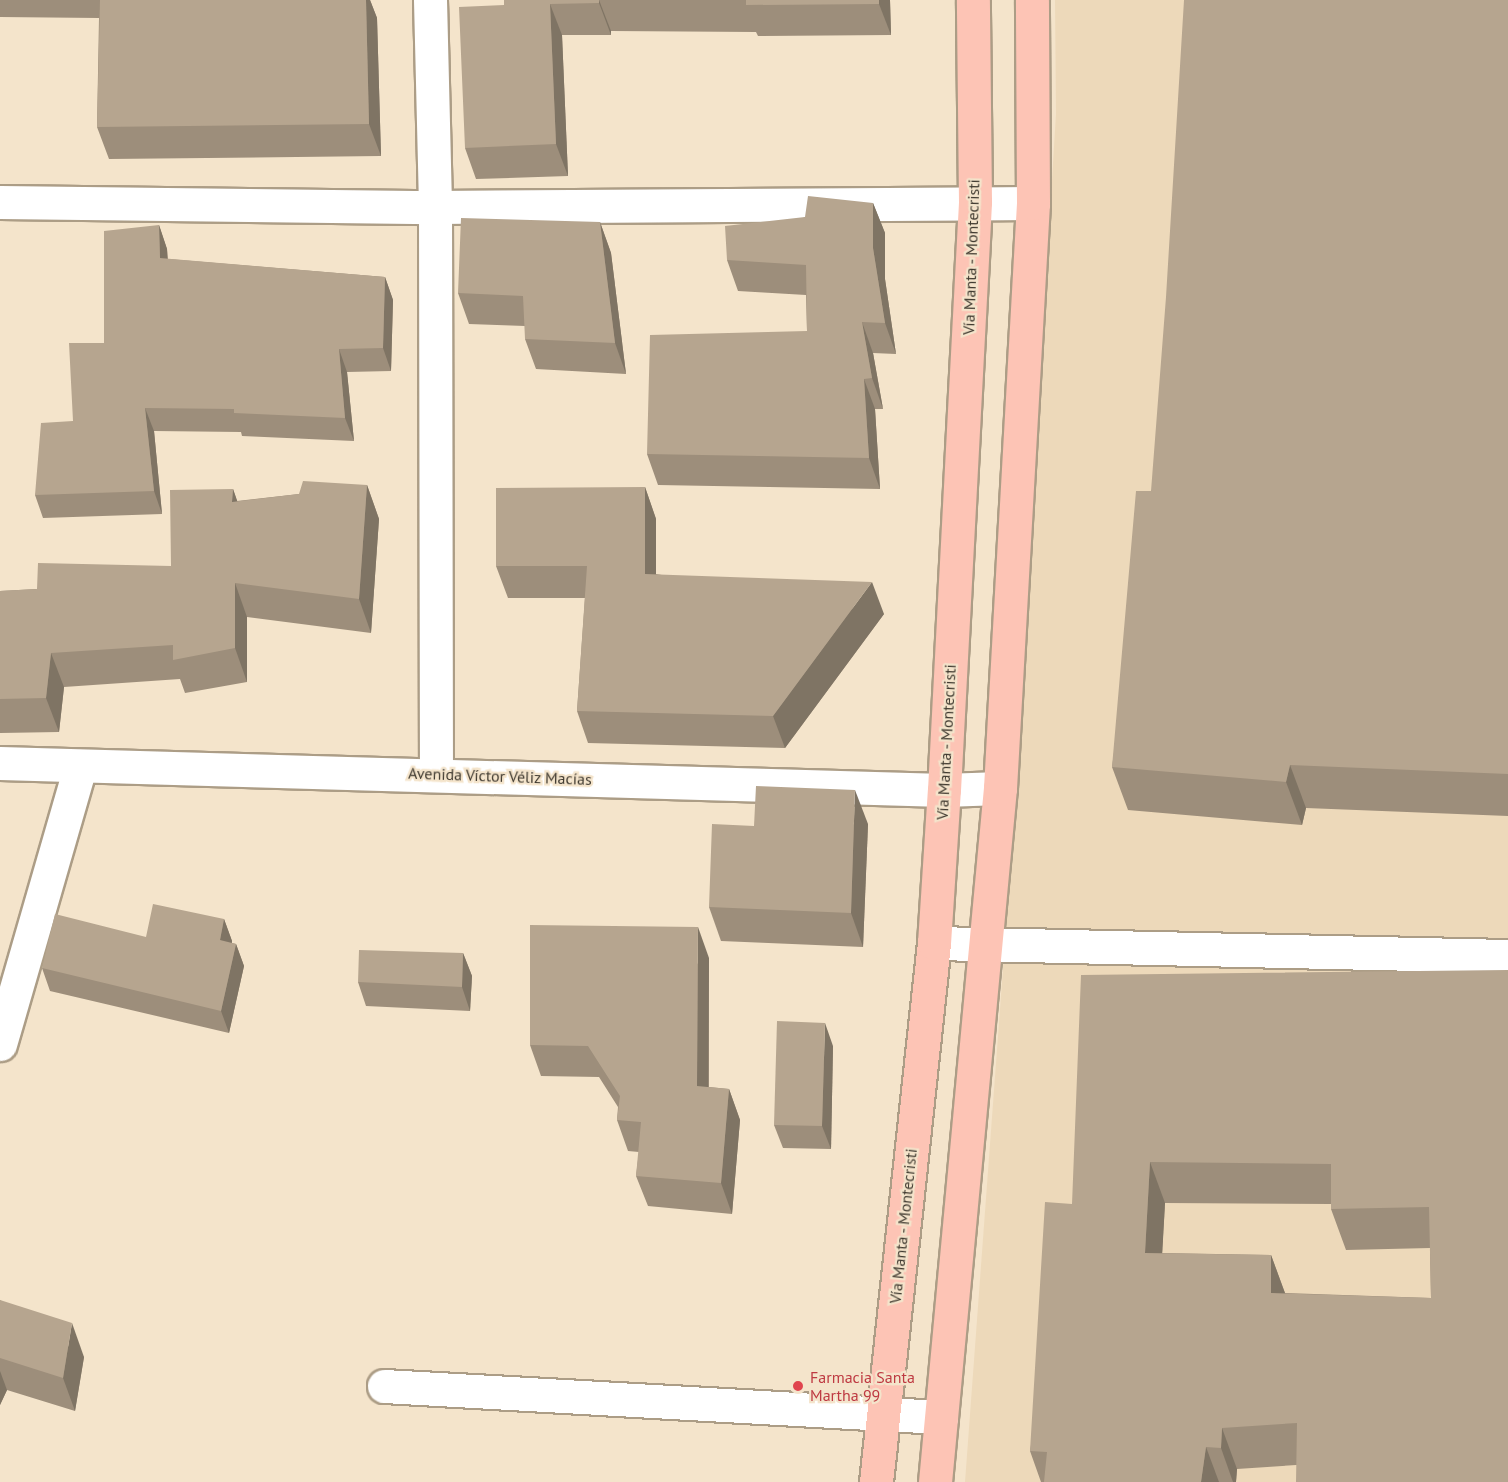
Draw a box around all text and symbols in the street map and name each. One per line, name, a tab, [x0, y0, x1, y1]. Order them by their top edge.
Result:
street label: Vía Manta - Montecristi	[959, 177, 983, 337]
street label: Vía Manta - Montecristi	[932, 662, 960, 822]
street label: Avenida Víctor Véliz Macías	[407, 763, 593, 789]
street label: Vía Manta - Montecristi	[885, 1146, 921, 1306]
place label: Farmacia Santa Martha 99	[810, 1367, 915, 1405]
marker: Farmacia Santa Martha 99	[791, 1379, 805, 1393]

